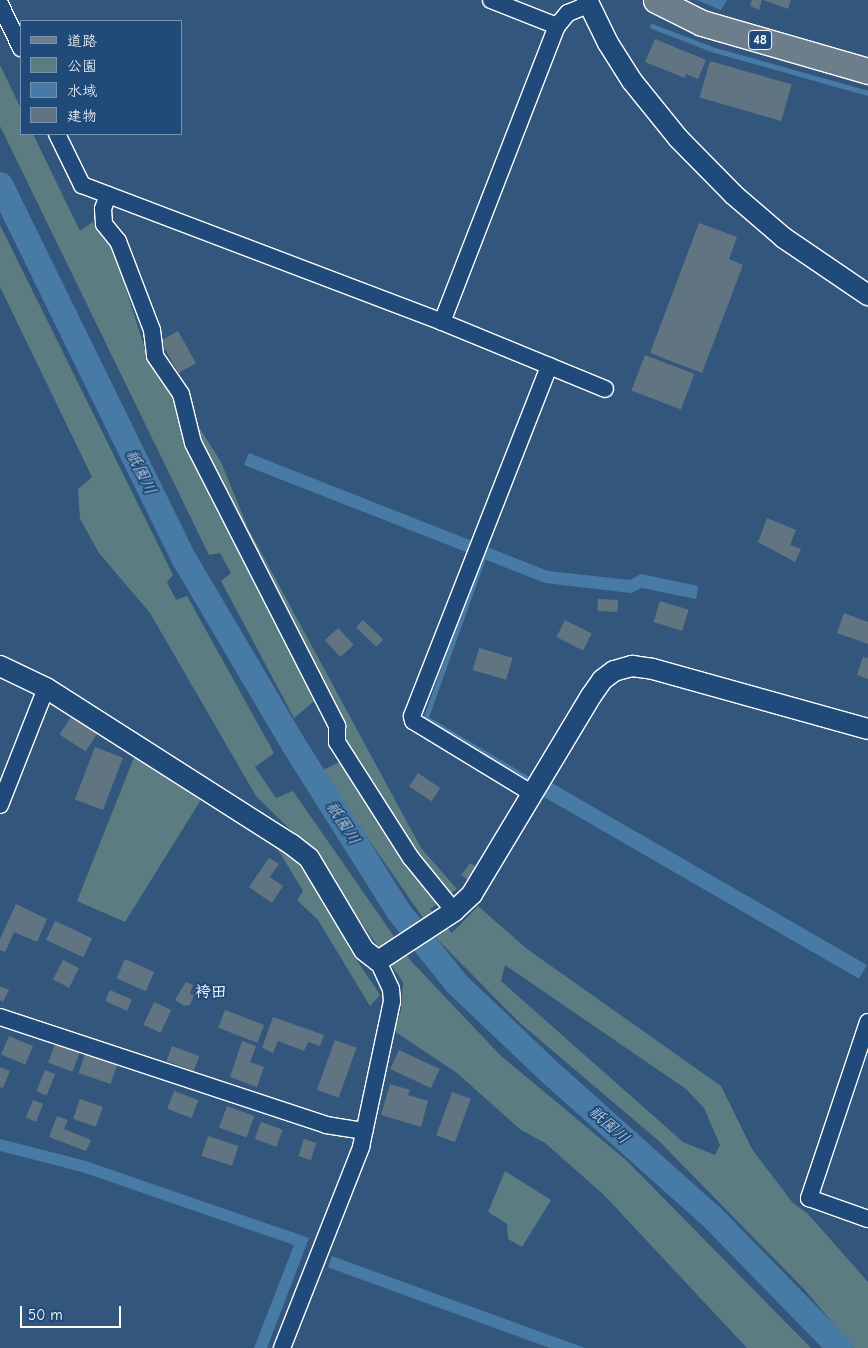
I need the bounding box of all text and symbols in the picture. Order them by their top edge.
legend [20,20,182,135]
road number: 48 [748,28,772,52]
text: 道路 [67,32,97,50]
text: 公園 [67,57,97,75]
text: 水域 [67,82,97,100]
text: 建物 [67,107,97,125]
water label: 祇園川 [122,446,160,498]
water label: 祇園川 [322,798,364,848]
district label: 袴田 [195,982,227,1002]
water label: 祇園川 [585,1102,633,1148]
scale bar [22,1296,124,1328]
text: 50 m [28,1306,63,1324]

